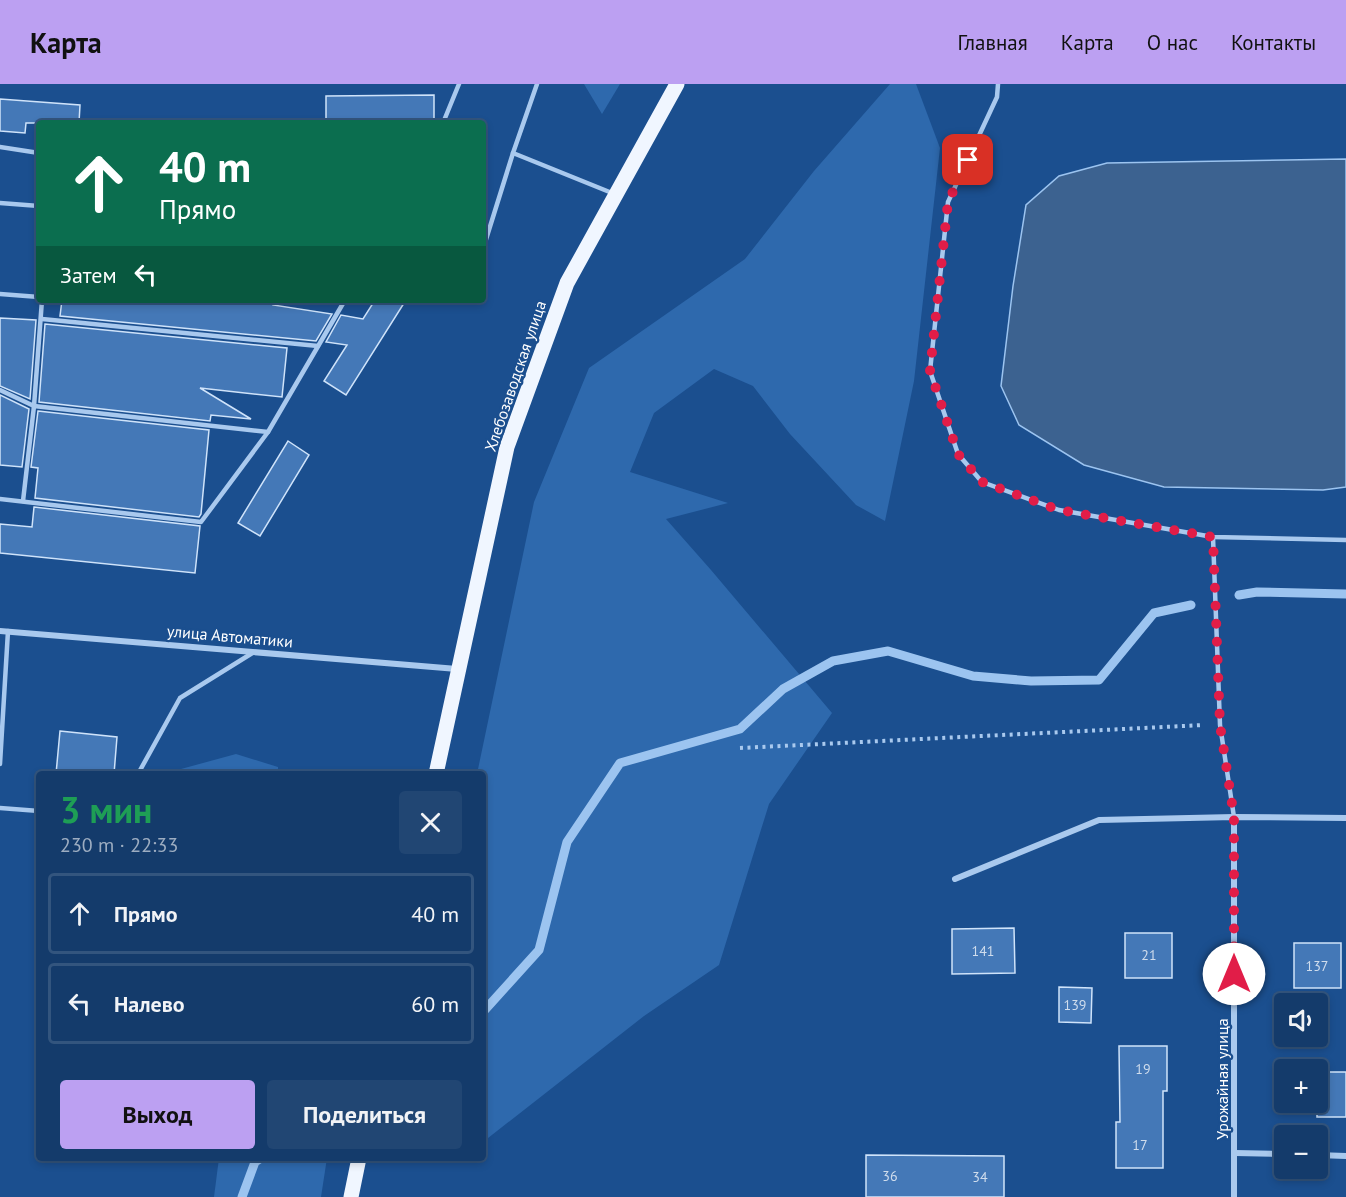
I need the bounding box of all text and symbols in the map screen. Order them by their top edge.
text: Карта [30,24,102,61]
text: Главная [957,29,1028,56]
text: Карта [1061,29,1114,56]
text: О нас [1147,29,1198,56]
text: Контакты [1231,29,1316,56]
pin [942,134,993,185]
text: 40 m [159,139,251,194]
icon: arrive [951,143,984,176]
icon: ahead [60,144,138,222]
text: Прямо [159,192,236,226]
icon: left [129,258,162,291]
text: Затем [60,261,117,289]
street label: Хлебозаводская улица [480,298,550,454]
street label: улица Автоматики [166,621,294,651]
text: 3 мин [60,786,152,833]
button: close [399,791,462,854]
text: 230 m · 22:33 [60,832,178,858]
icon: ahead [63,897,96,930]
text: Прямо [114,900,177,928]
text: 40 m [411,900,459,928]
house number: 141 [972,942,994,960]
position arrow [1202,942,1266,1006]
house number: 21 [1141,946,1157,964]
house number: 137 [1306,957,1328,975]
icon: left [63,987,96,1020]
text: Налево [114,990,185,1018]
text: 60 m [411,990,459,1018]
map controls [1274,993,1328,1179]
button: sound [1274,993,1328,1047]
house number: 139 [1064,996,1086,1014]
street label: Урожайная улица [1212,1018,1232,1140]
button: + [1274,1059,1328,1113]
house number: 19 [1135,1060,1151,1078]
button: Выход [60,1080,255,1149]
button: Поделиться [267,1080,462,1149]
button: − [1274,1125,1328,1179]
house number: 17 [1132,1136,1148,1154]
house number: 36 [882,1167,898,1185]
house number: 34 [972,1168,988,1186]

